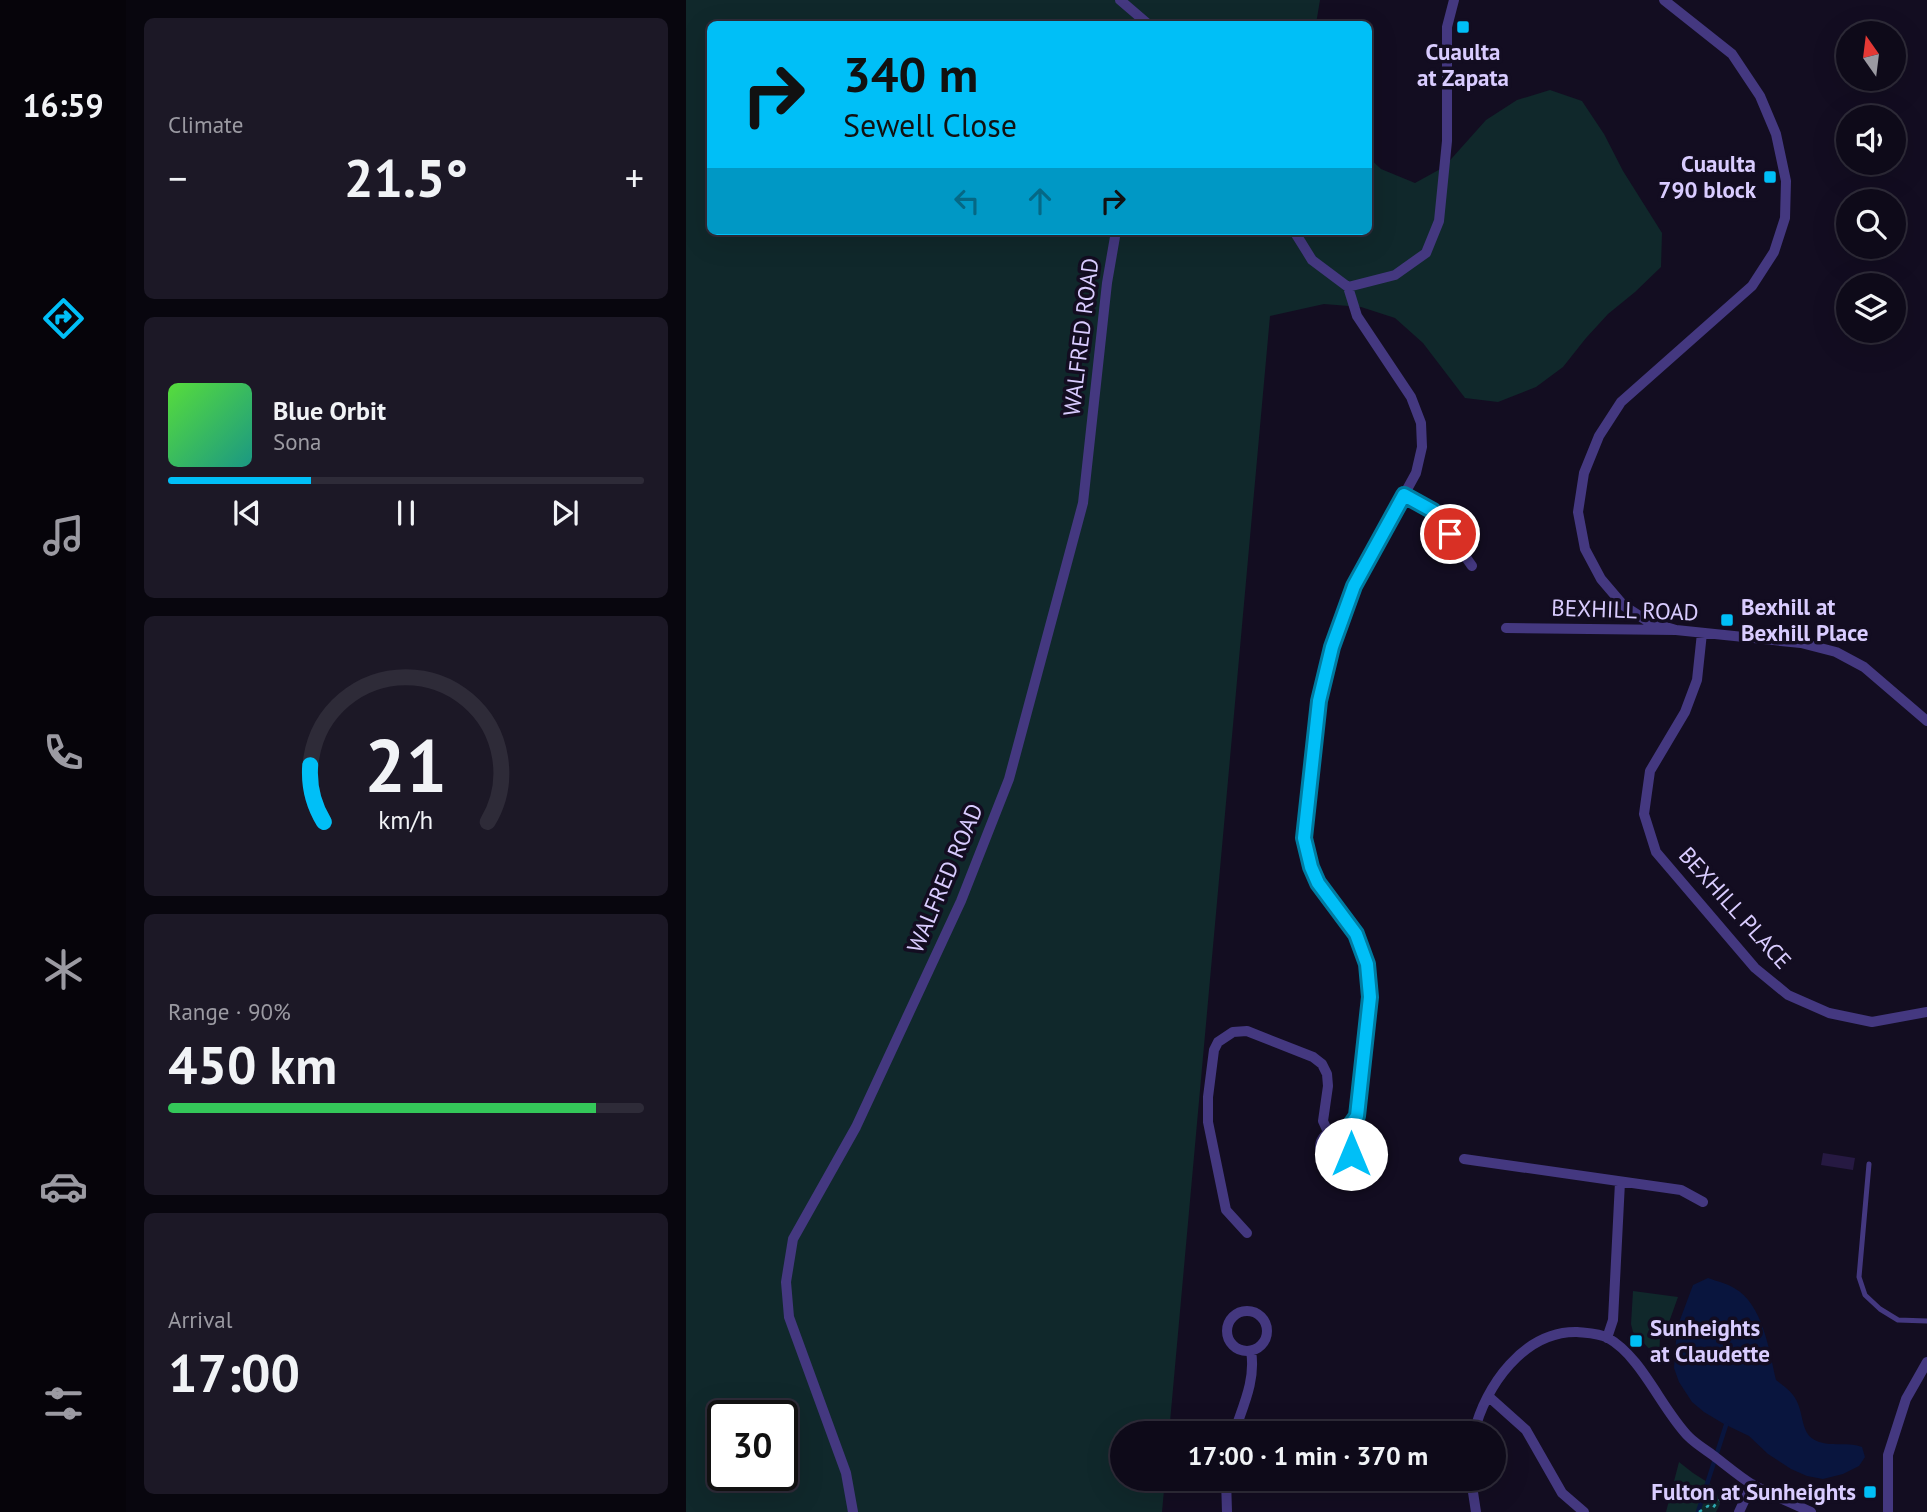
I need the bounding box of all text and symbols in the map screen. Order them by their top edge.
marker: Cuaulta at Zapata [1455,19,1471,35]
north arrow [1836,21,1906,91]
map controls [1836,21,1906,343]
place label: Cuaulta at Zapata [1417,37,1509,92]
text: 340 m [843,42,978,106]
icon: right [728,49,819,140]
text: 16:59 [22,84,104,126]
text: Sewell Close [843,104,1017,146]
button: sound [1836,105,1906,175]
text: Climate [168,110,243,139]
text: 21.5° [344,144,468,211]
place label: Cuaulta 790 block [1658,149,1757,204]
text: − [168,153,187,202]
text: + [625,153,644,202]
marker: Cuaulta 790 block [1762,169,1778,185]
icon: left [948,182,986,220]
icon: ahead [1021,182,1059,220]
icon: right [1094,182,1132,220]
button: search [1836,189,1906,259]
street label: WALFRED ROAD [1056,256,1105,418]
button: layers [1836,273,1906,343]
icon: directions [39,294,88,343]
text: Blue Orbit [273,394,386,427]
text: Sona [273,427,322,456]
icon: previous [228,494,266,532]
icon: pause [387,494,425,532]
icon: next [546,494,584,532]
pin [1420,504,1480,564]
icon: music [39,511,88,560]
icon: arrive [1431,515,1469,553]
street label: BEXHILL ROAD [1551,592,1699,627]
place label: Bexhill at Bexhill Place [1741,592,1869,647]
marker: Bexhill at Bexhill Place [1719,612,1735,628]
text: 21 [365,718,447,812]
icon: phone [39,728,88,777]
street label: WALFRED ROAD [900,799,989,957]
text: km/h [379,804,433,836]
street label: BEXHILL PLACE [1673,841,1798,975]
icon: climate [39,945,88,994]
text: Range · 90% [168,997,291,1026]
text: 450 km [168,1031,337,1098]
position arrow [1314,1117,1388,1191]
icon: car [39,1162,88,1211]
text: Arrival [168,1305,232,1334]
place label: Sunheights at Claudette [1650,1313,1770,1368]
marker: Sunheights at Claudette [1628,1333,1644,1349]
text: 17:00 [168,1339,300,1406]
icon: filters [39,1379,88,1428]
speed limit sign: 30 [707,1400,798,1491]
text: 17:00 · 1 min · 370 m [1188,1439,1428,1472]
place label: Fulton at Sunheights [1651,1477,1856,1506]
marker: Fulton at Sunheights [1862,1484,1878,1500]

